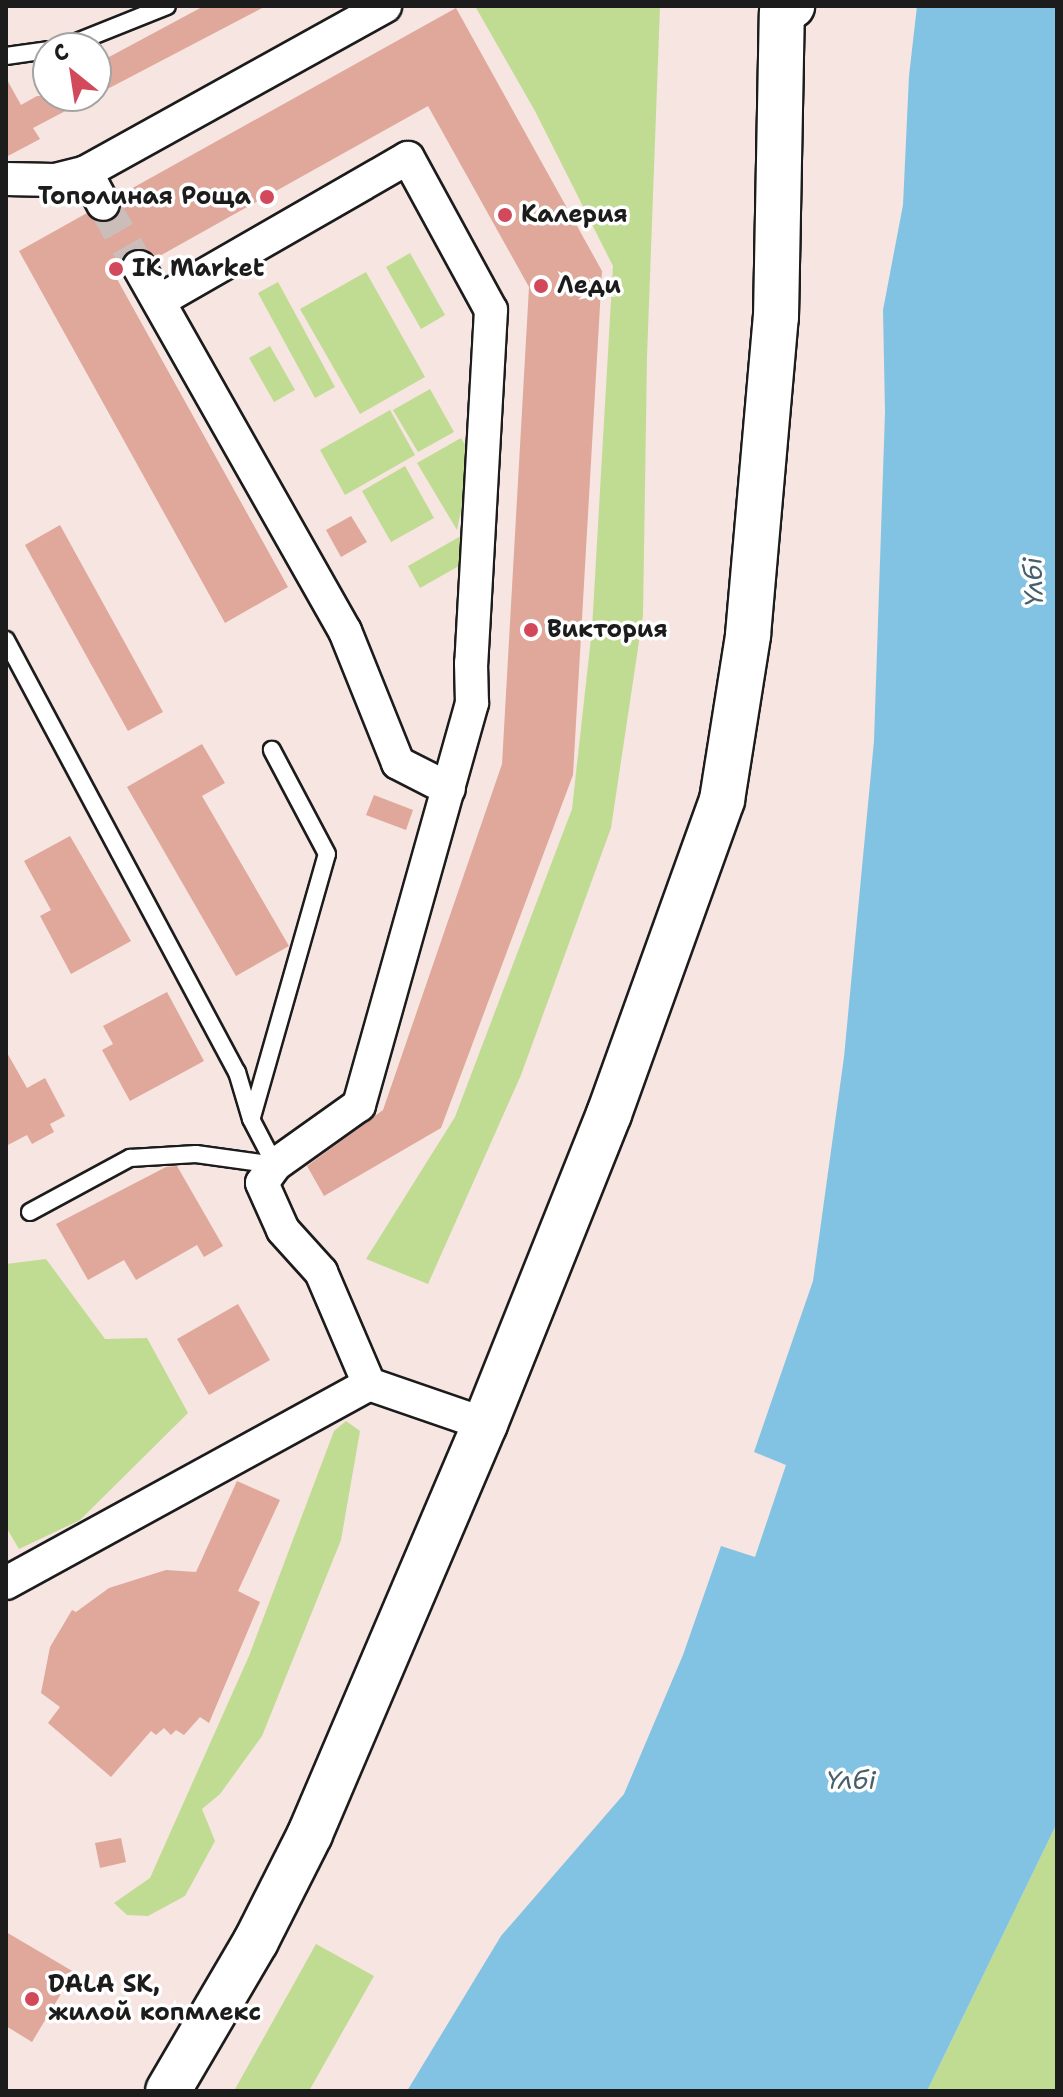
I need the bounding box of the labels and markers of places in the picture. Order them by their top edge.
place label: Тополиная Роща [38,183,251,211]
marker: Тополиная Роща [258,188,276,206]
place label: Калерия [521,201,628,229]
marker: Калерия [496,206,514,224]
place label: IK Market [132,255,264,283]
marker: IK Market [107,260,125,278]
place label: Леди [557,272,621,300]
marker: Леди [532,277,550,295]
place label: Виктория [547,616,668,644]
marker: Виктория [522,621,540,639]
place label: DALA SK, жилой копмлекс [48,1971,261,2027]
marker: DALA SK, жилой копмлекс [23,1990,41,2008]

